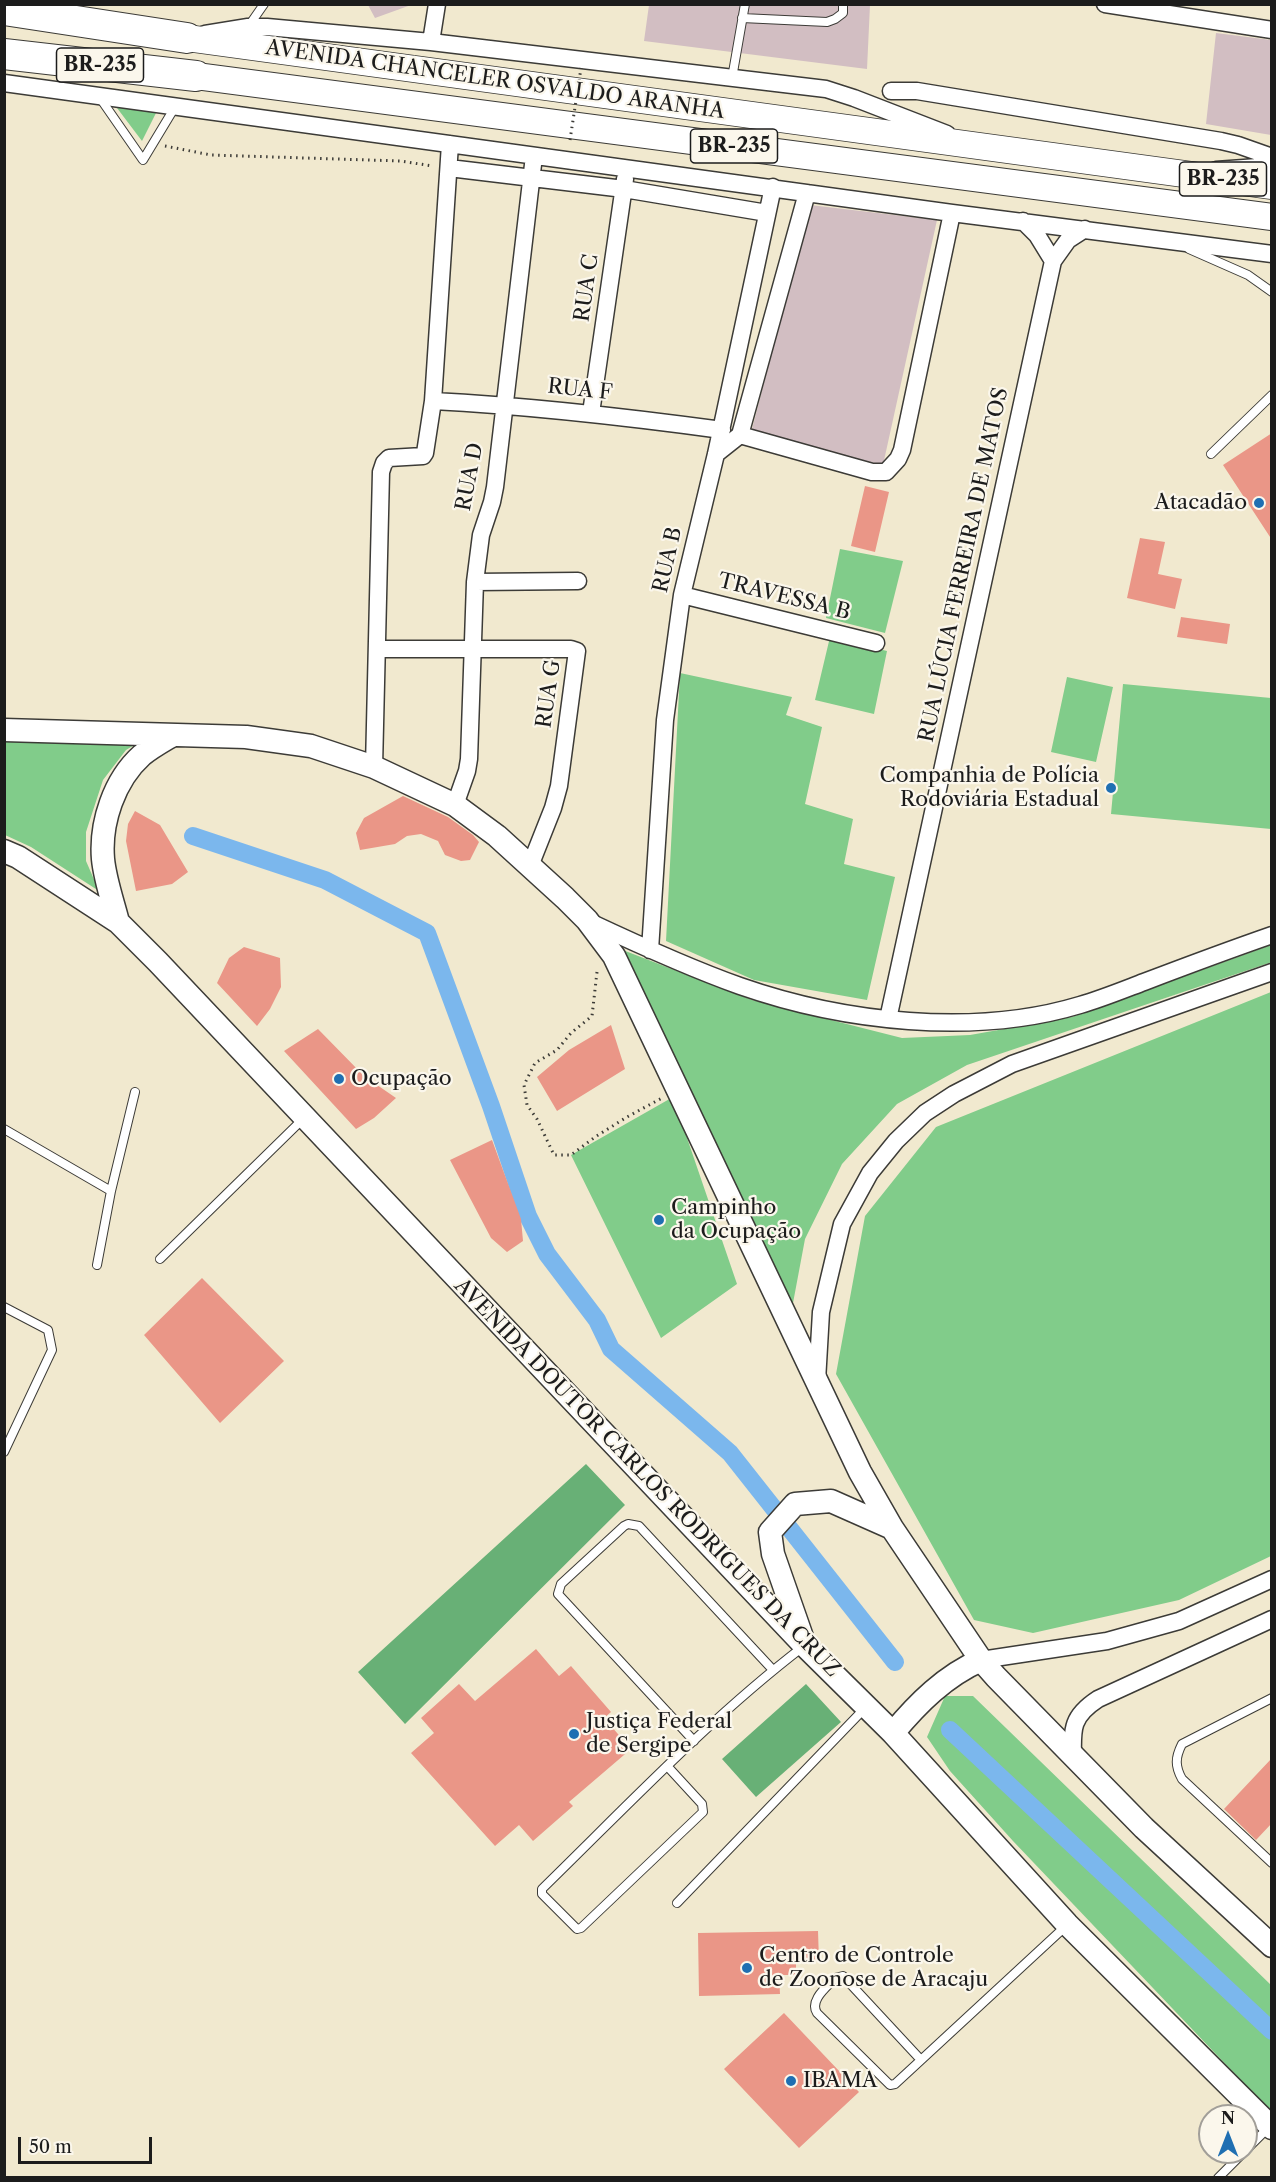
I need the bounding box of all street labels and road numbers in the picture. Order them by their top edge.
street label: AVENIDA CHANCELER OSVALDO ARANHA [264,35,726,125]
road number: BR-235 [57,48,144,82]
road number: BR-235 [690,129,777,163]
road number: BR-235 [1180,162,1266,196]
street label: RUA C [570,253,604,323]
street label: RUA F [546,374,614,406]
street label: RUA LÚCIA FERREIRA DE MATOS [914,385,1014,745]
street label: RUA D [451,441,489,513]
street label: RUA B [648,525,688,595]
street label: TRAVESSA B [715,568,853,626]
street label: RUA G [532,658,566,730]
street label: AVENIDA DOUTOR CARLOS RODRIGUES DA CRUZ [449,1273,845,1683]

